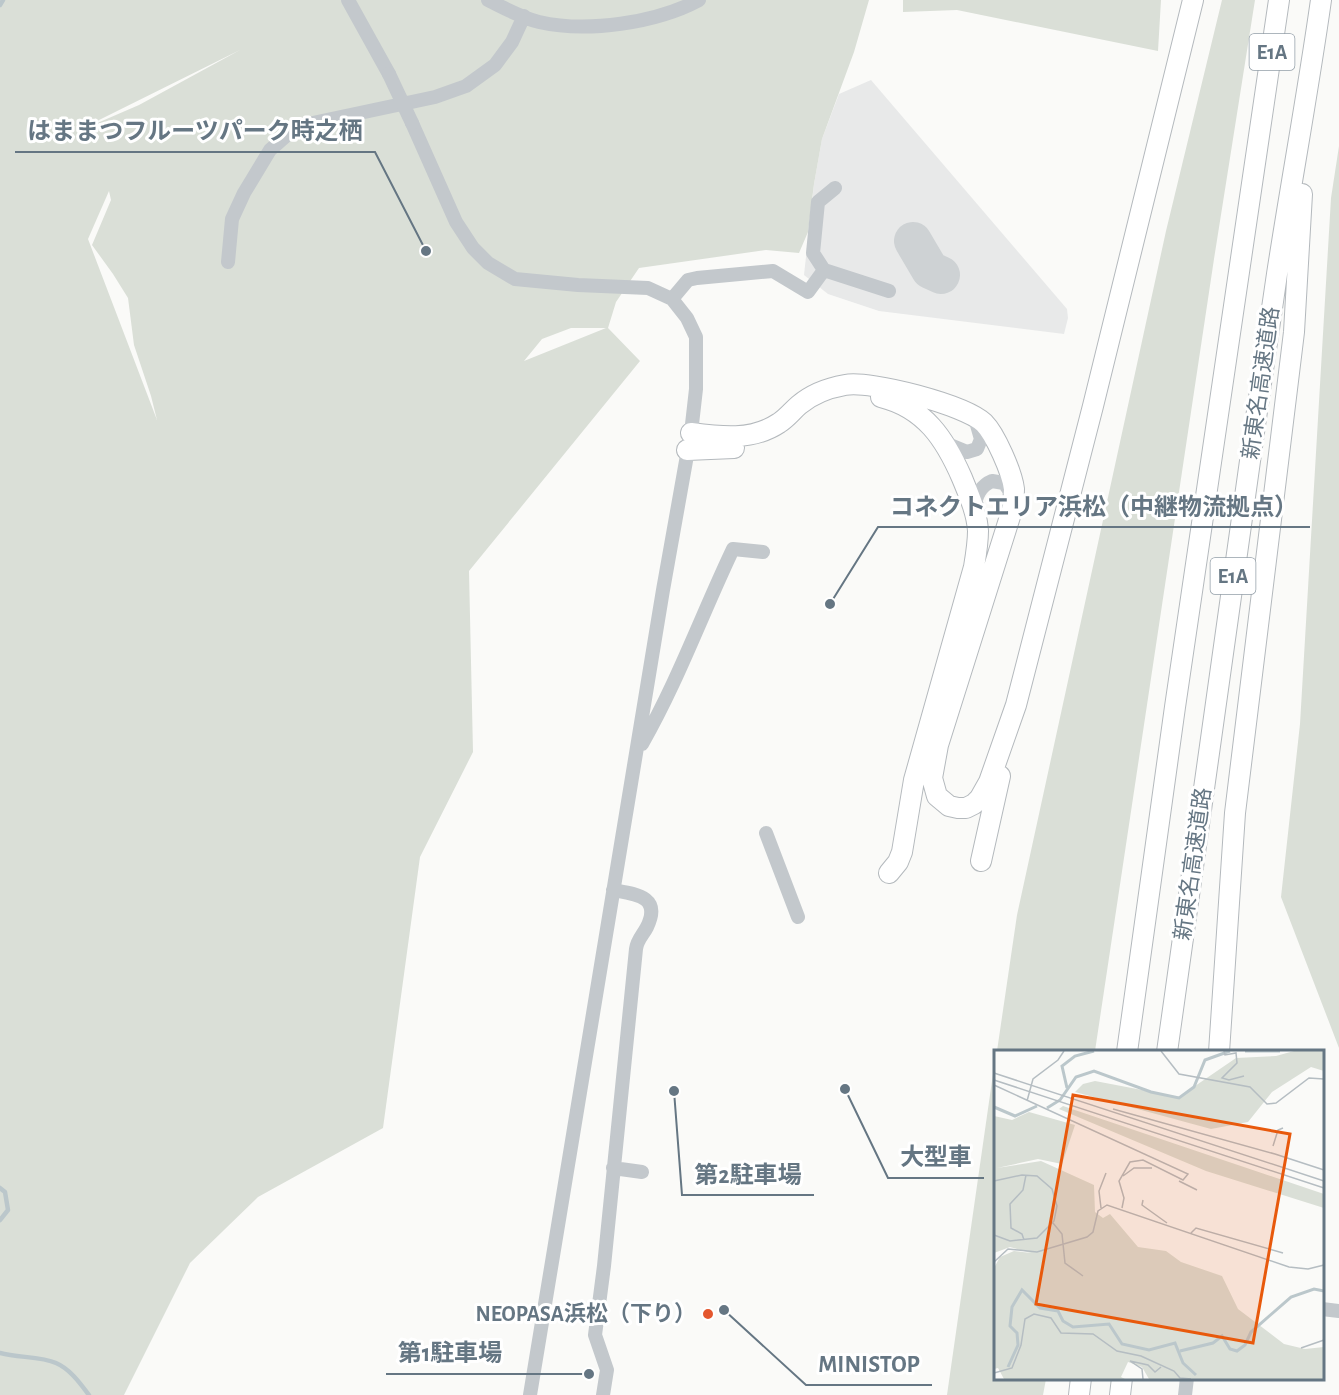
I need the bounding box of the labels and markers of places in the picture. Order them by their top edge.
callout: はままつフルーツパーク時之栖 [15,110,375,152]
callout: コネクトエリア浜松（中継物流拠点） [878,485,1310,527]
callout: 大型車 [888,1136,984,1178]
callout: 第2駐車場 [682,1153,814,1195]
place label: NEOPASA浜松（下り） [475,1302,696,1325]
marker: NEOPASA浜松（下り） [701,1307,715,1321]
callout: 第1駐車場 [386,1332,515,1374]
callout: MINISTOP [806,1343,932,1385]

